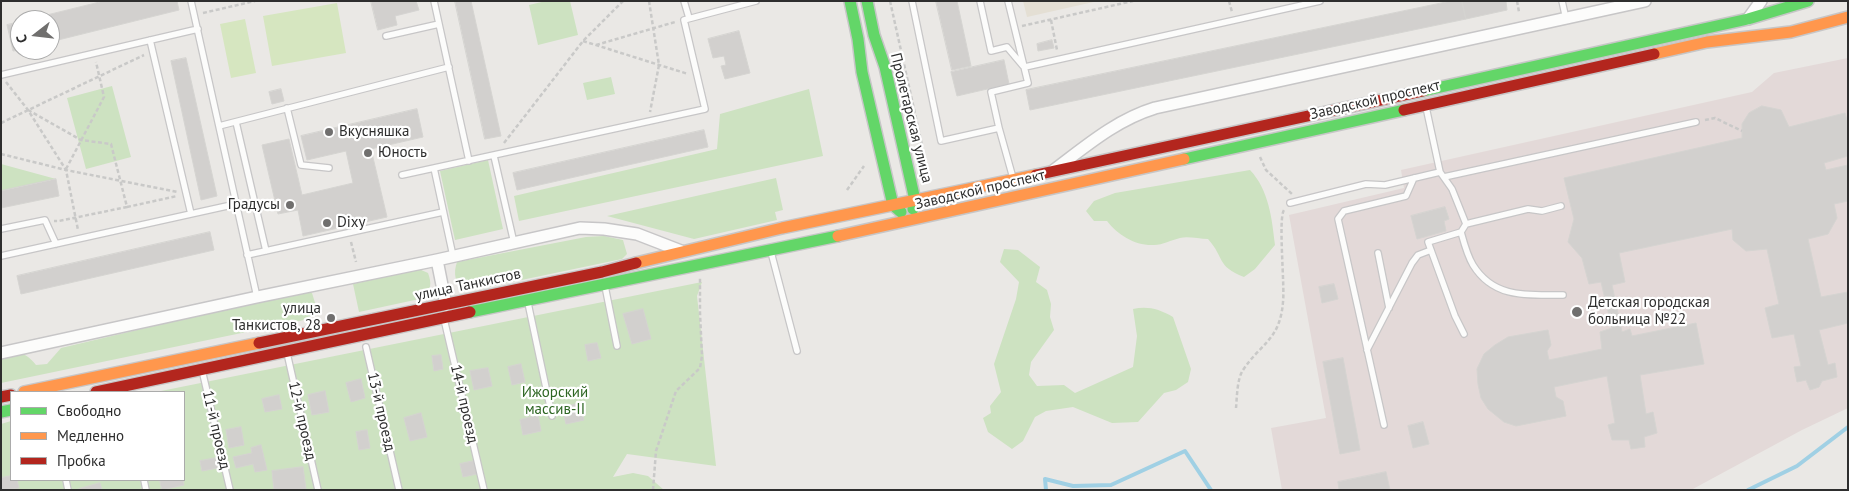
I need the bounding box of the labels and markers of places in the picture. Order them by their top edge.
place label: Вкусняшка [339,123,409,141]
marker: Вкусняшка [323,126,335,138]
place label: Юность [378,144,427,162]
marker: Юность [362,147,374,159]
place label: Градусы [228,196,280,214]
marker: Градусы [284,199,296,211]
place label: Dixy [337,214,365,232]
marker: Dixy [321,217,333,229]
place label: Детская городская больница №22 [1588,294,1710,329]
place label: улица Танкистов, 28 [232,300,321,335]
marker: Детская городская больница №22 [1570,305,1584,319]
marker: улица Танкистов, 28 [325,312,337,324]

